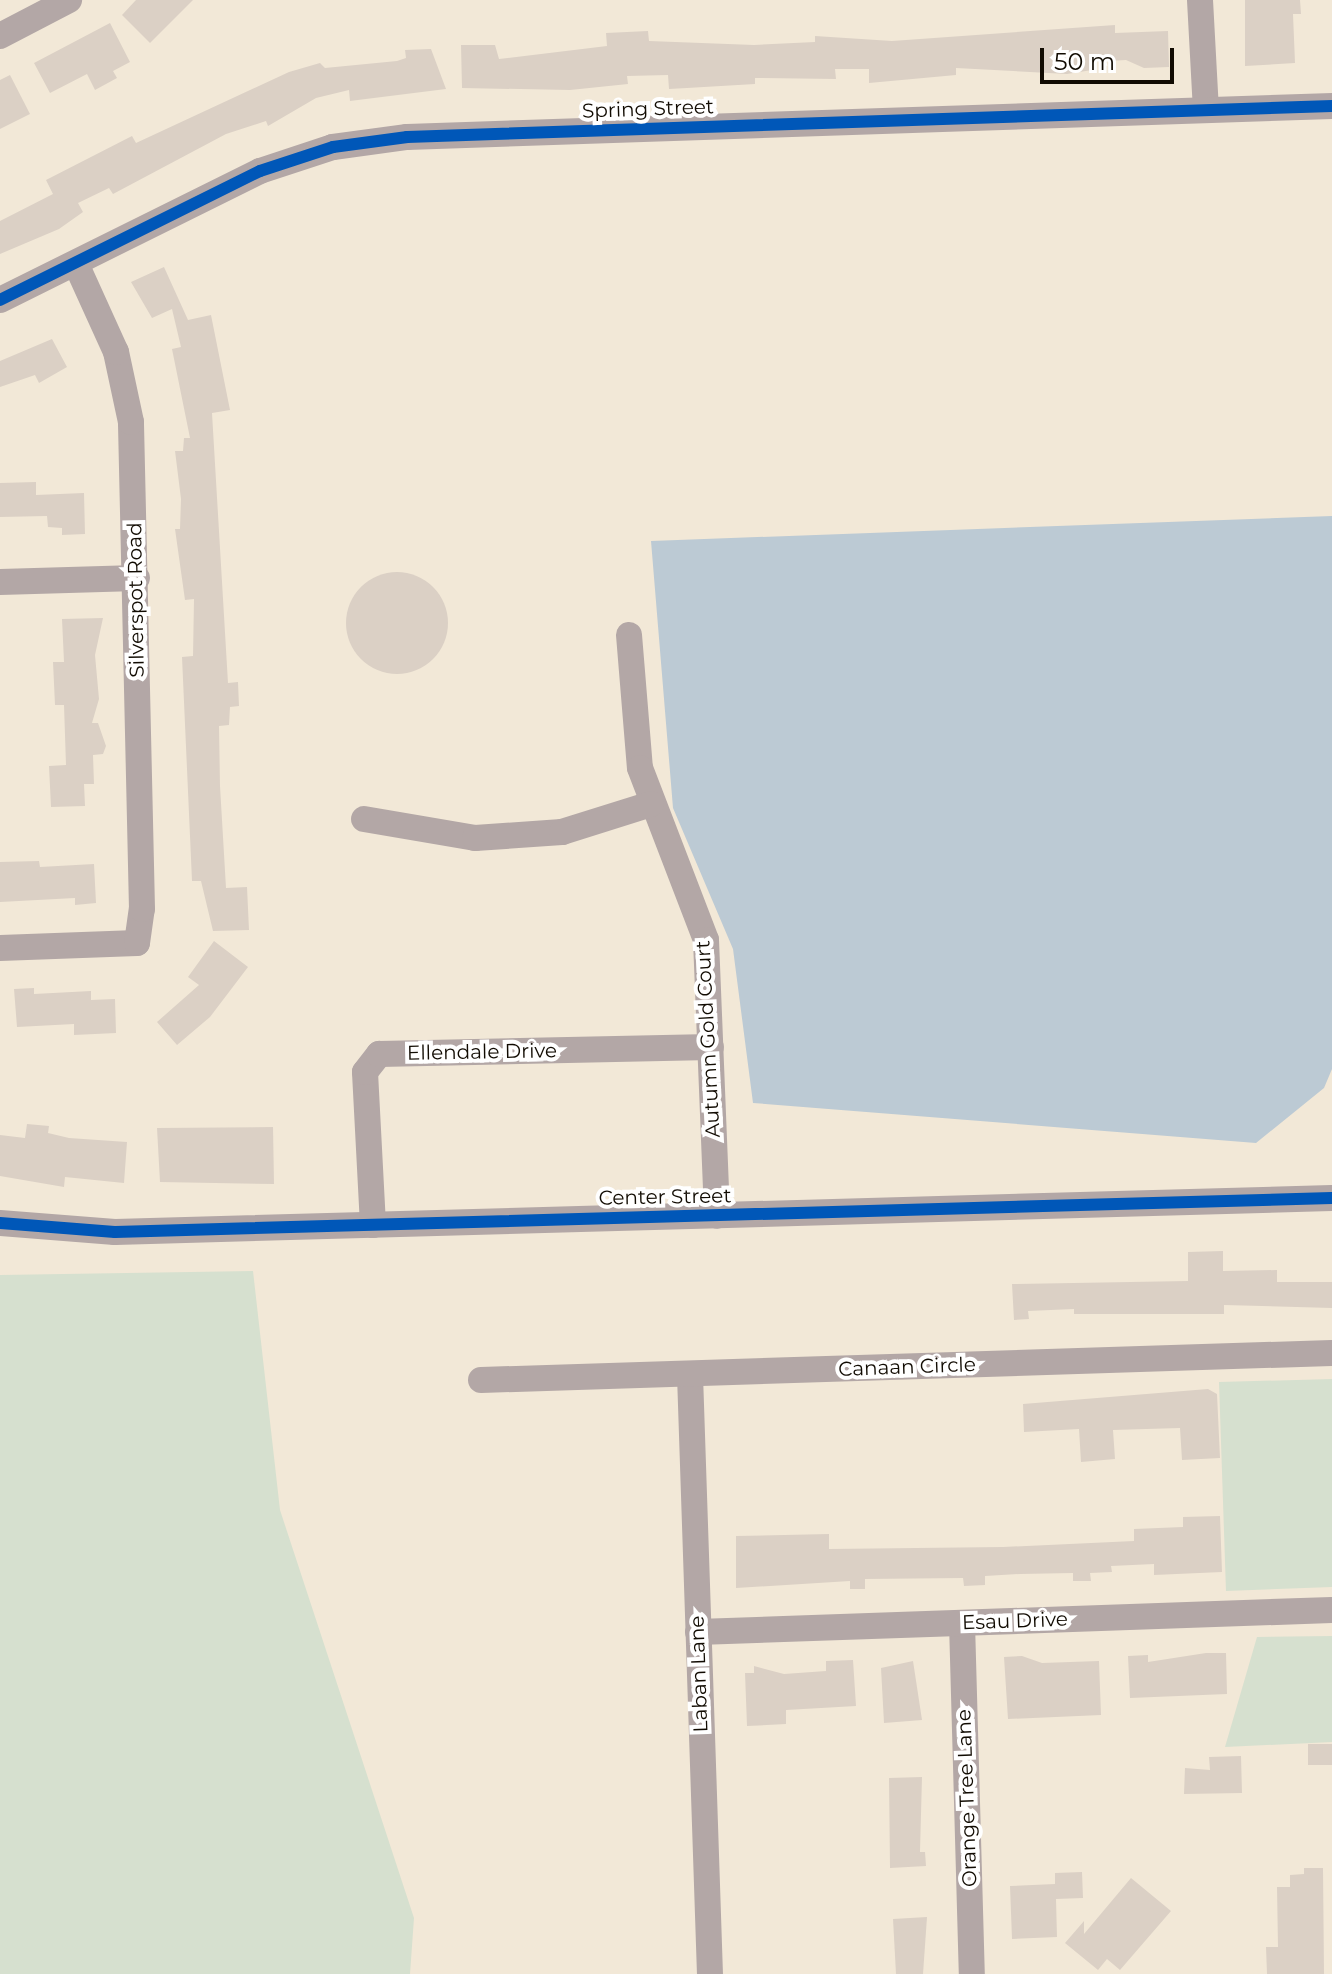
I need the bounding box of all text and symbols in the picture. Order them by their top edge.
scale bar [1044,32,1178,82]
text: 50 m [1054,47,1115,76]
street label: Spring Street [582,95,714,123]
street label: Silverspot Road [123,522,149,678]
street label: Autumn Gold Court [691,940,725,1138]
street label: Ellendale Drive [407,1039,557,1065]
street label: Center Street [598,1184,732,1210]
street label: Canaan Circle [838,1353,976,1381]
street label: Esau Drive [962,1607,1068,1635]
street label: Laban Lane [685,1615,713,1733]
street label: Orange Tree Lane [952,1709,982,1887]

